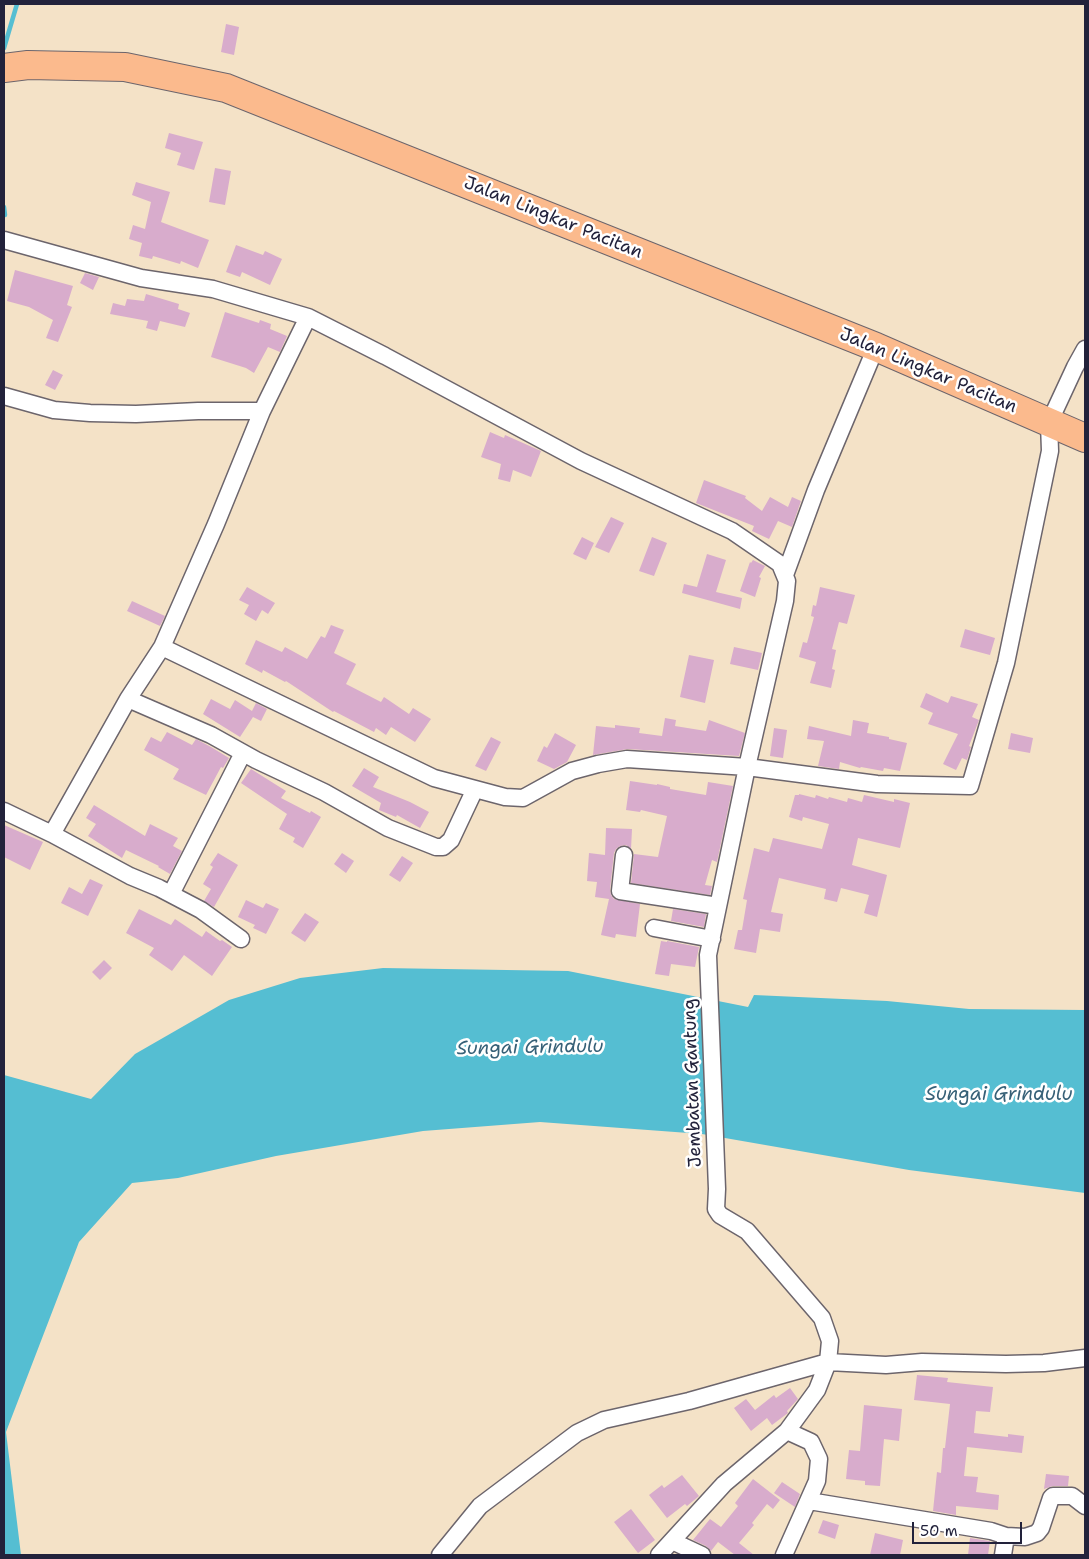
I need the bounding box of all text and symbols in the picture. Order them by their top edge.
street label: Jalan Lingkar Pacitan [461,172,645,264]
street label: Jalan Lingkar Pacitan [836,324,1020,418]
street label: Jembatan Gantung [679,998,707,1168]
water label: Sungai Grindulu [456,1035,604,1061]
water label: Sungai Grindulu [926,1084,1072,1106]
scale bar [914,1512,1024,1544]
text: 50 m [920,1521,958,1541]

